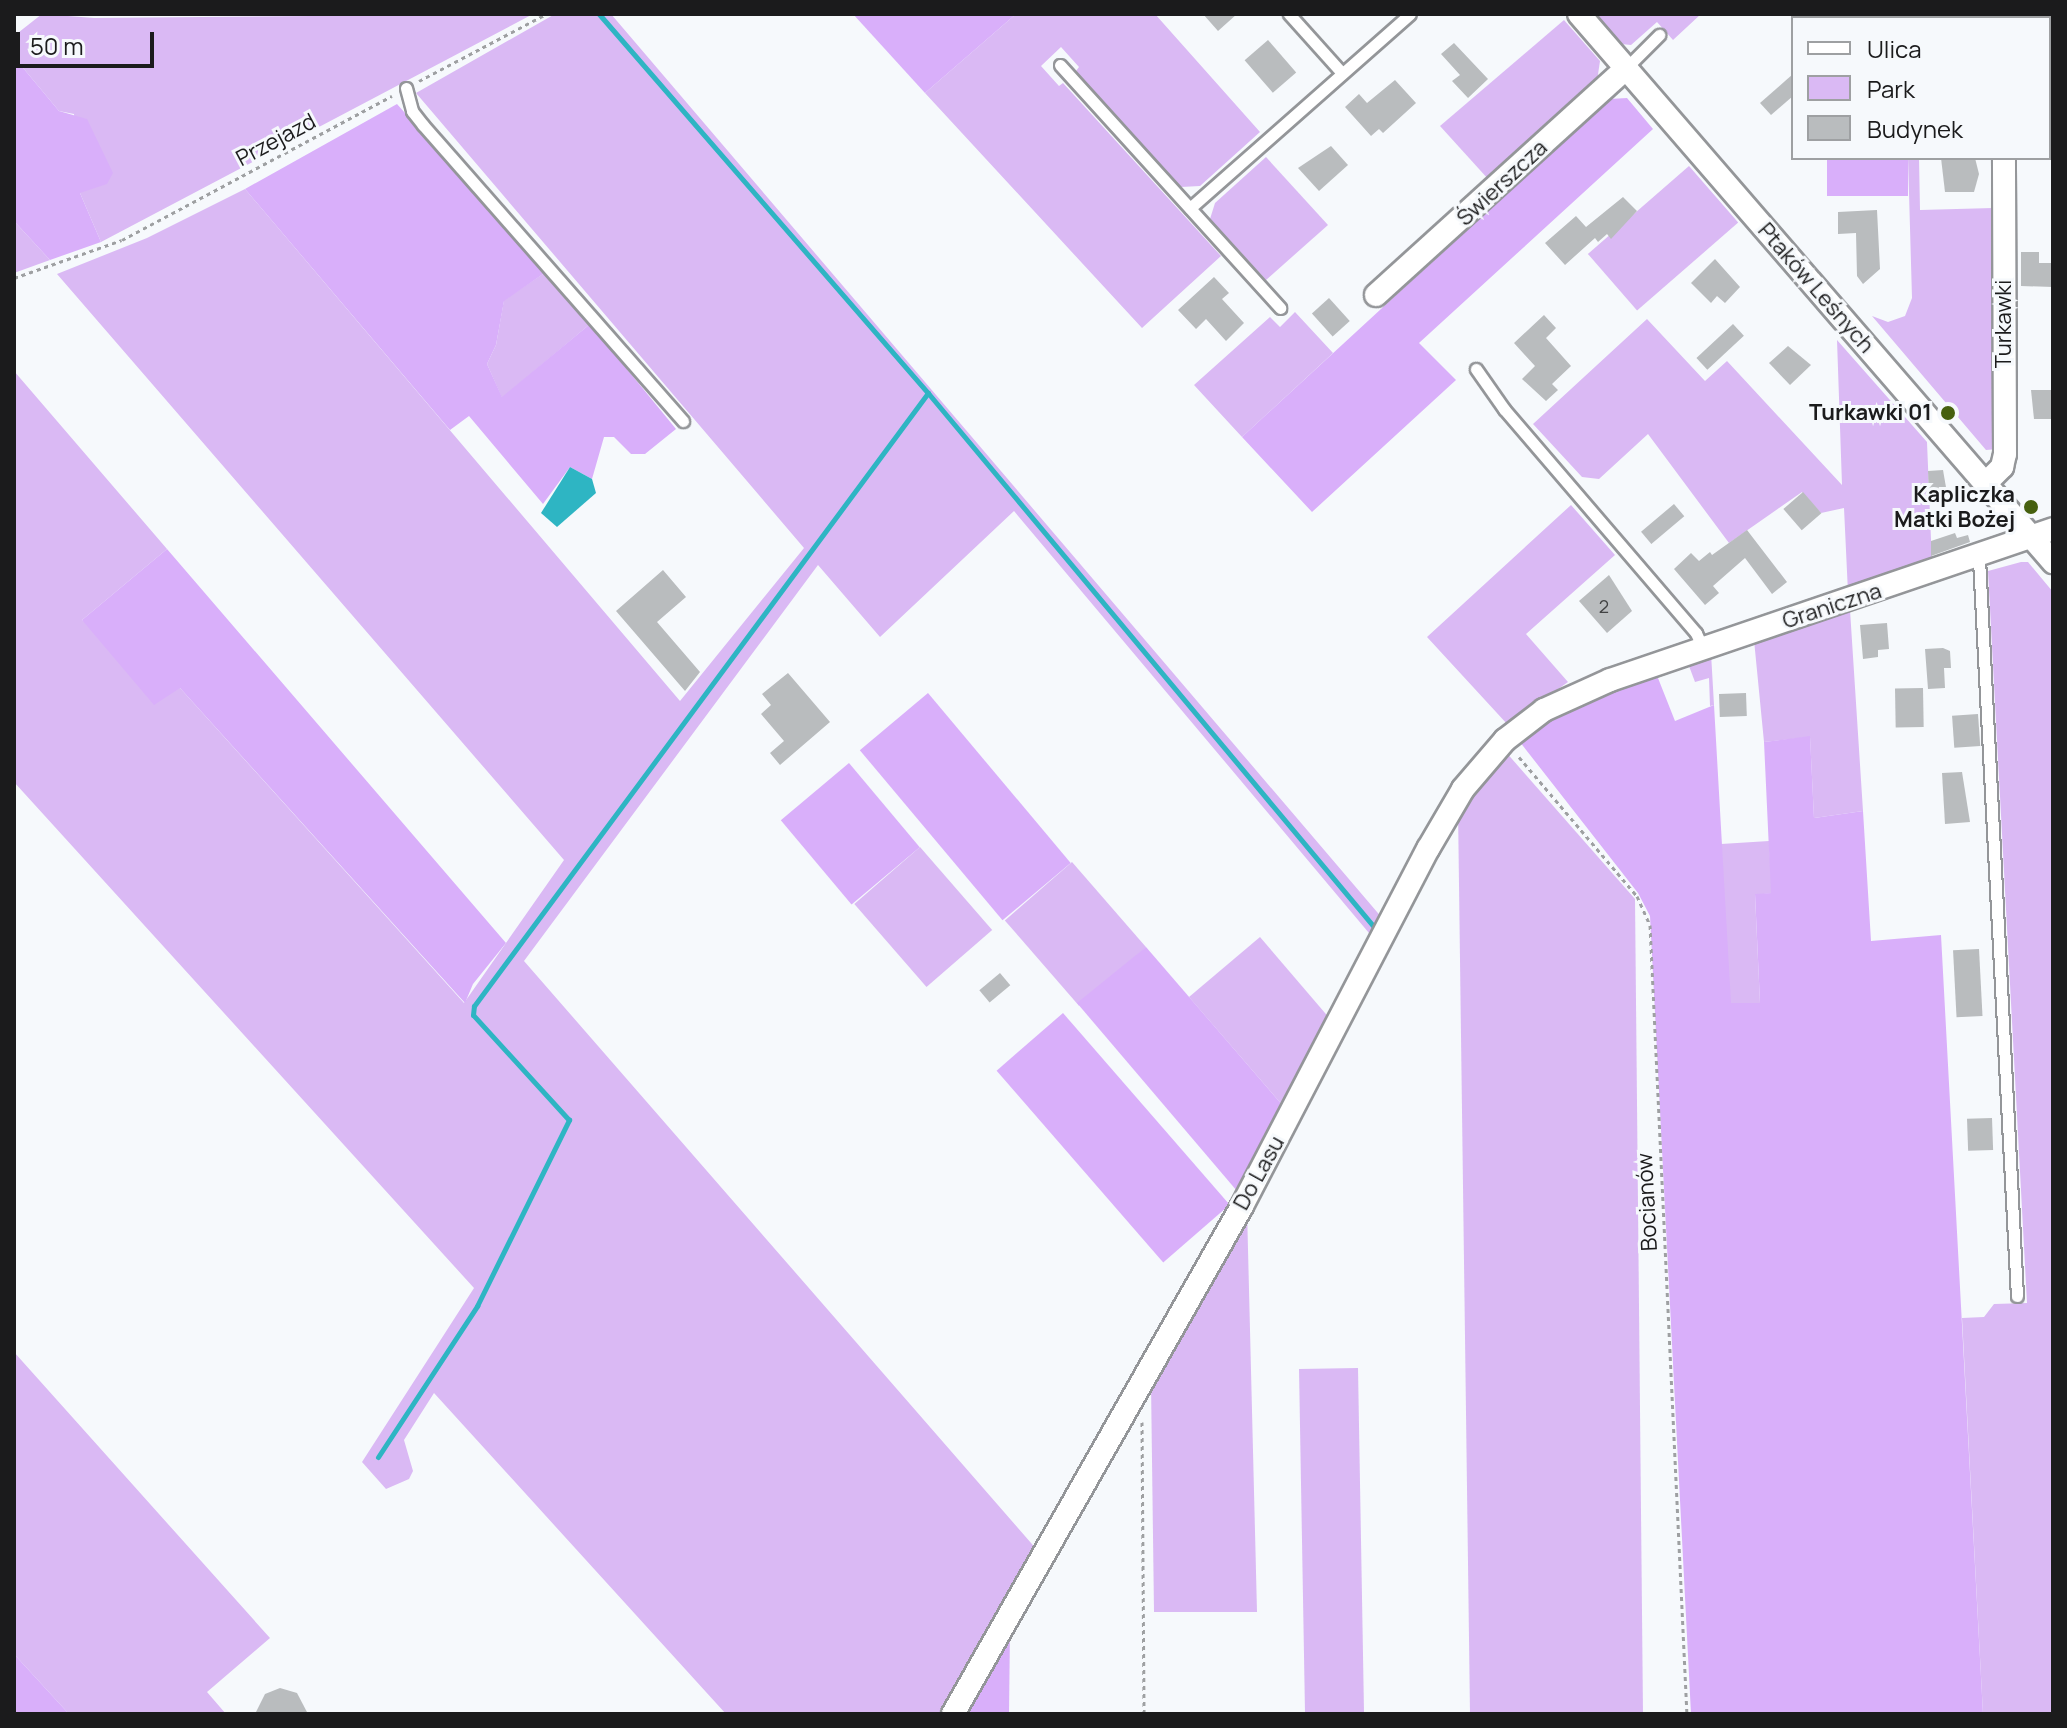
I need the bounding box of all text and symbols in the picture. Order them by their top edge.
scale bar [20,16,158,66]
legend [1791,16,2051,160]
text: 50 m [30,29,84,62]
text: Ulica [1867,32,1922,65]
text: Park [1867,72,1915,105]
street label: Przejazd [232,108,320,172]
text: Budynek [1867,112,1963,145]
street label: Świerszcza [1451,135,1553,231]
street label: Ptaków Leśnych [1752,218,1880,358]
street label: Turkawki [1991,280,2017,368]
place label: Turkawki 01 [1809,400,1932,426]
marker: Turkawki 01 [1939,404,1957,422]
place label: Kapliczka Matki Bożej [1894,481,2015,532]
marker: Kapliczka Matki Bożej [2022,498,2040,516]
street label: Graniczna [1779,578,1885,634]
house number: 2 [1599,595,1609,617]
street label: Do Lasu [1228,1132,1290,1214]
street label: Bocianów [1631,1152,1663,1252]

